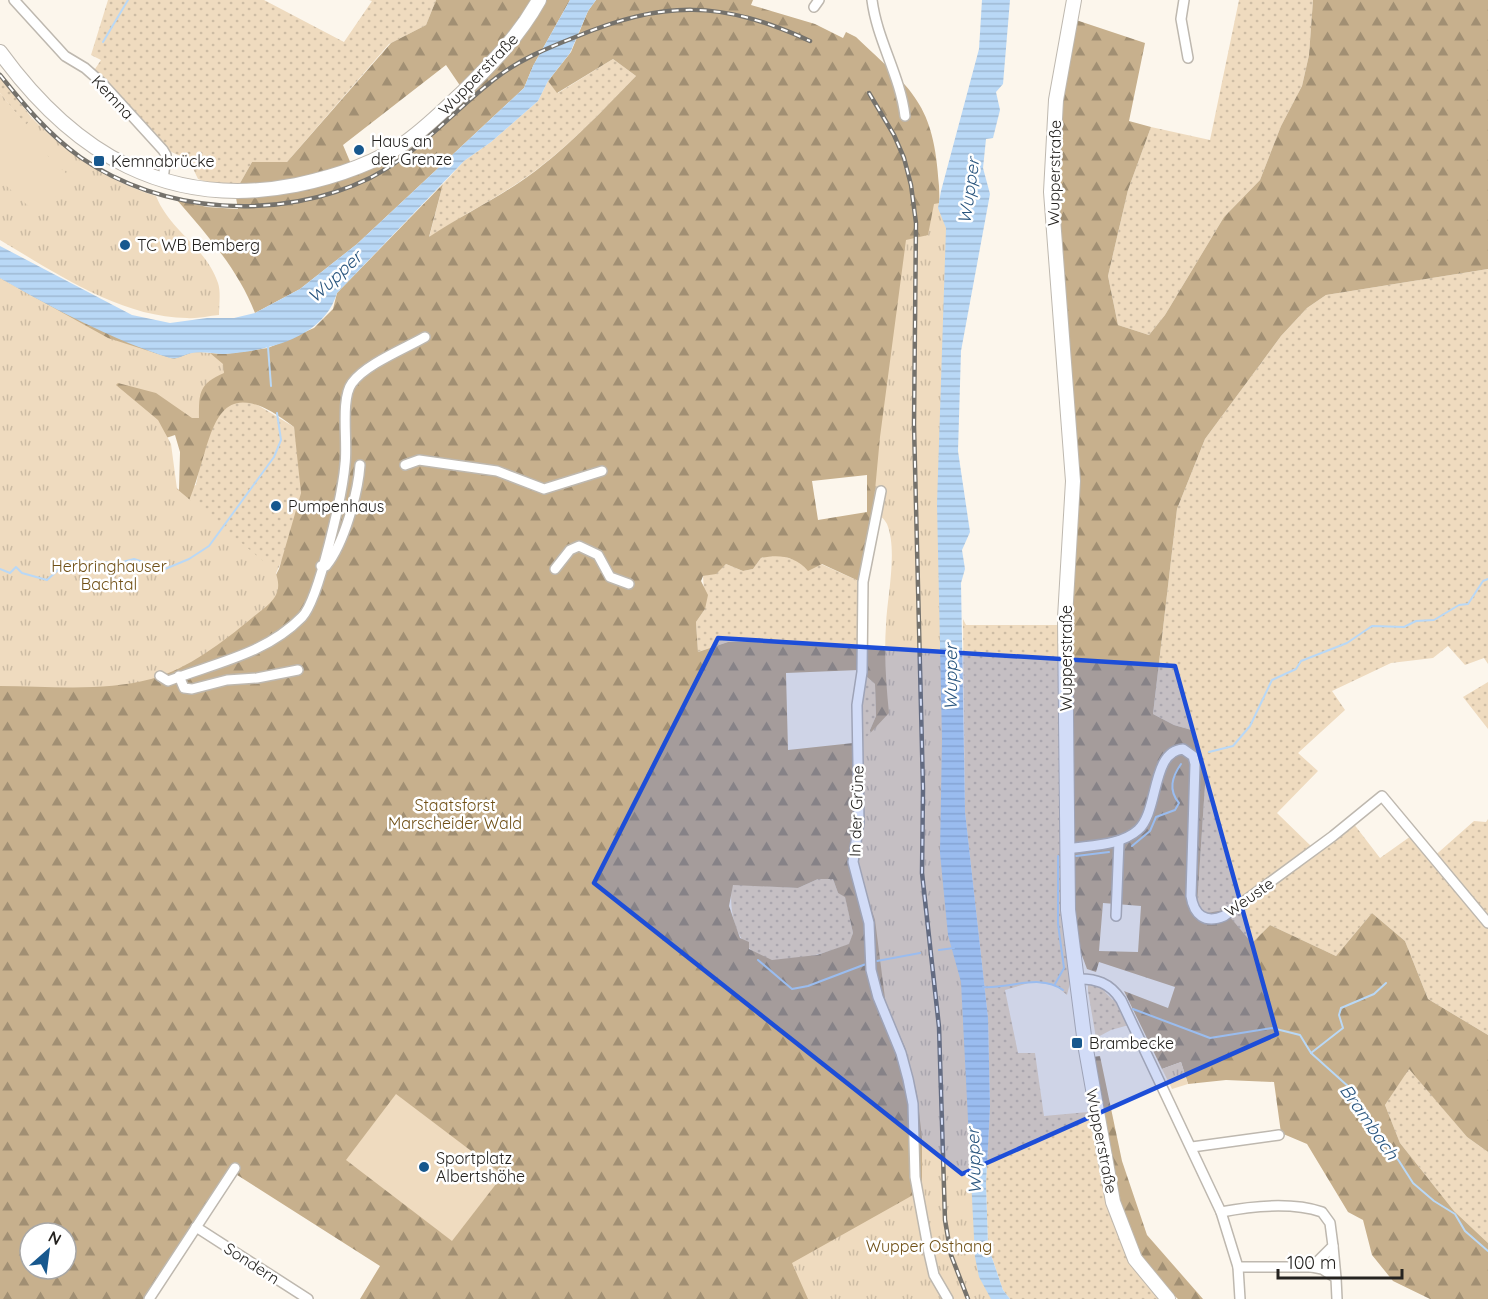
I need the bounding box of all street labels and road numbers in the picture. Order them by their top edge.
street label: Wupperstraße [434,29,522,119]
street label: Kemna [88,71,138,123]
street label: Wupperstraße [1043,120,1065,226]
street label: Wupperstraße [1056,605,1076,711]
street label: In der Grüne [844,765,868,857]
street label: Weuste [1221,873,1277,921]
street label: Wupperstraße [1082,1087,1122,1195]
street label: Sondern [221,1238,283,1288]

